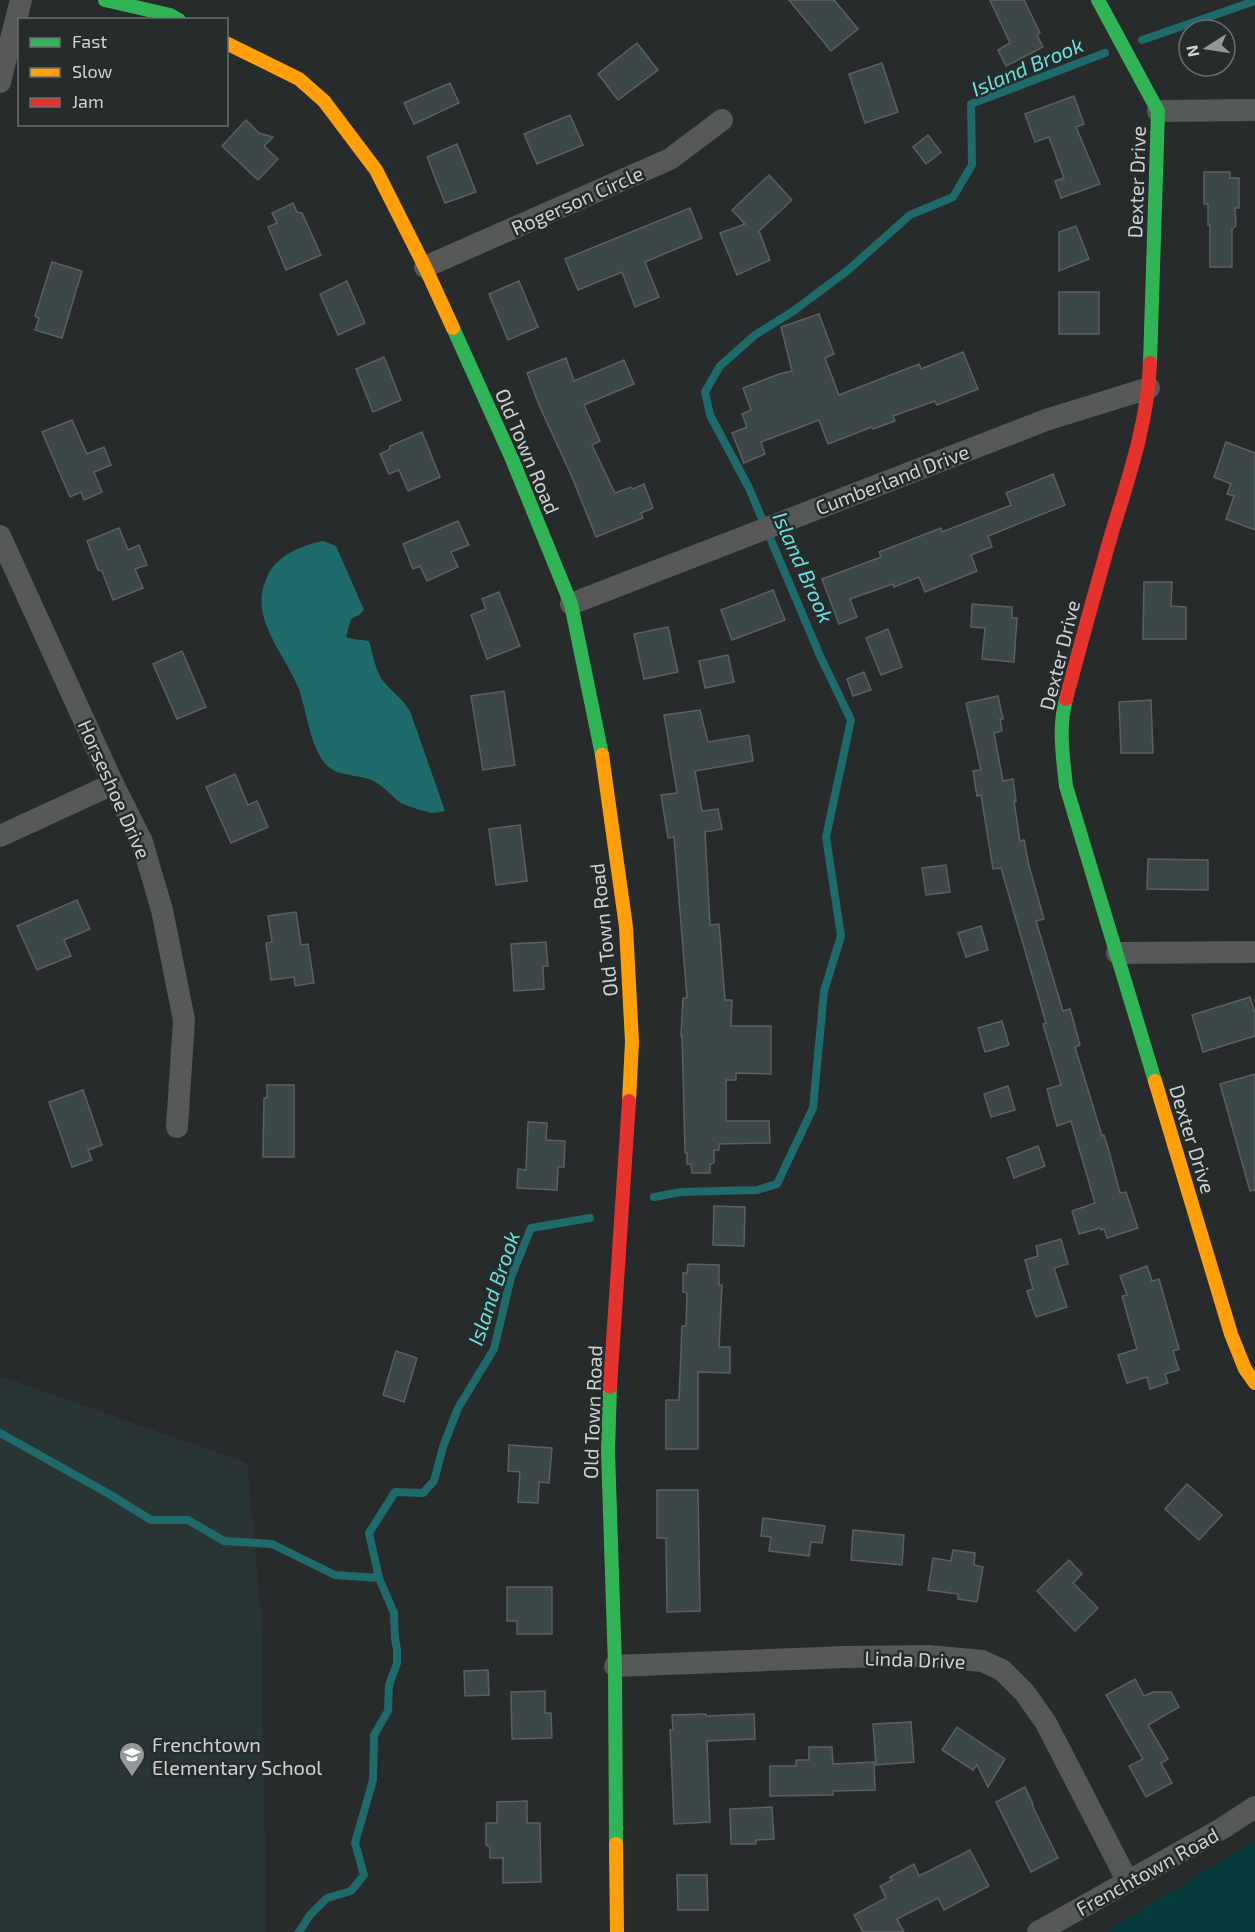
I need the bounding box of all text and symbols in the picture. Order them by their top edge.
legend [18,18,228,126]
north arrow [1177,18,1237,78]
text: Fast [72,30,107,52]
water label: Island Brook [967,31,1087,101]
text: N [1181,44,1202,59]
text: Slow [72,60,113,82]
text: Jam [72,90,104,112]
street label: Dexter Drive [1122,125,1150,239]
street label: Rogerson Circle [507,160,647,240]
street label: Old Town Road [491,385,565,517]
street label: Cumberland Drive [812,439,972,519]
water label: Island Brook [768,508,840,626]
street label: Dexter Drive [1034,598,1084,712]
street label: Horseshoe Drive [74,716,156,862]
street label: Old Town Road [584,862,622,998]
street label: Dexter Drive [1165,1082,1221,1196]
water label: Island Brook [462,1228,524,1348]
street label: Old Town Road [578,1345,606,1479]
street label: Linda Drive [864,1645,966,1673]
place label: Frenchtown Elementary School [152,1732,322,1779]
school or university icon: Frenchtown Elementary School [117,1740,147,1778]
street label: Frenchtown Road [1071,1822,1223,1920]

